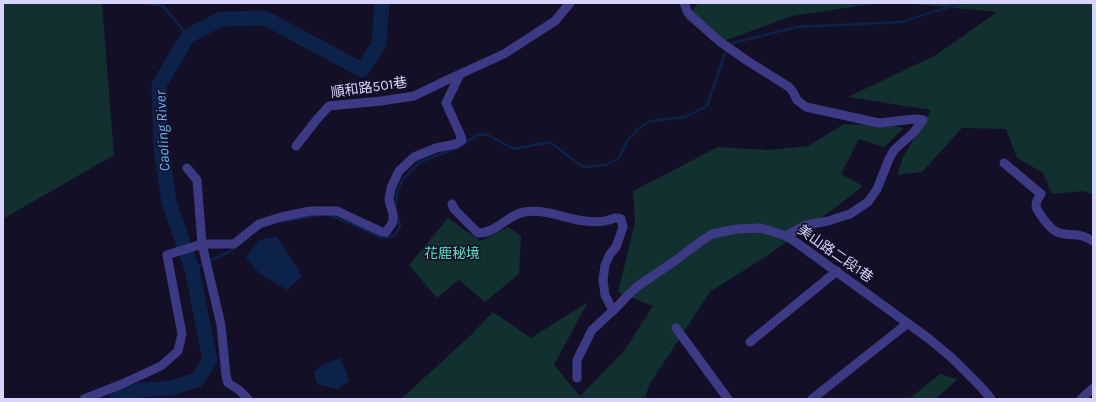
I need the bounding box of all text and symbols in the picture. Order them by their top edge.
street label: 順和路501巷 [330,74,408,102]
water label: Caoling River [152,90,174,172]
street label: 美山路二段1巷 [794,222,876,286]
park label: 花鹿秘境 [424,246,480,262]

